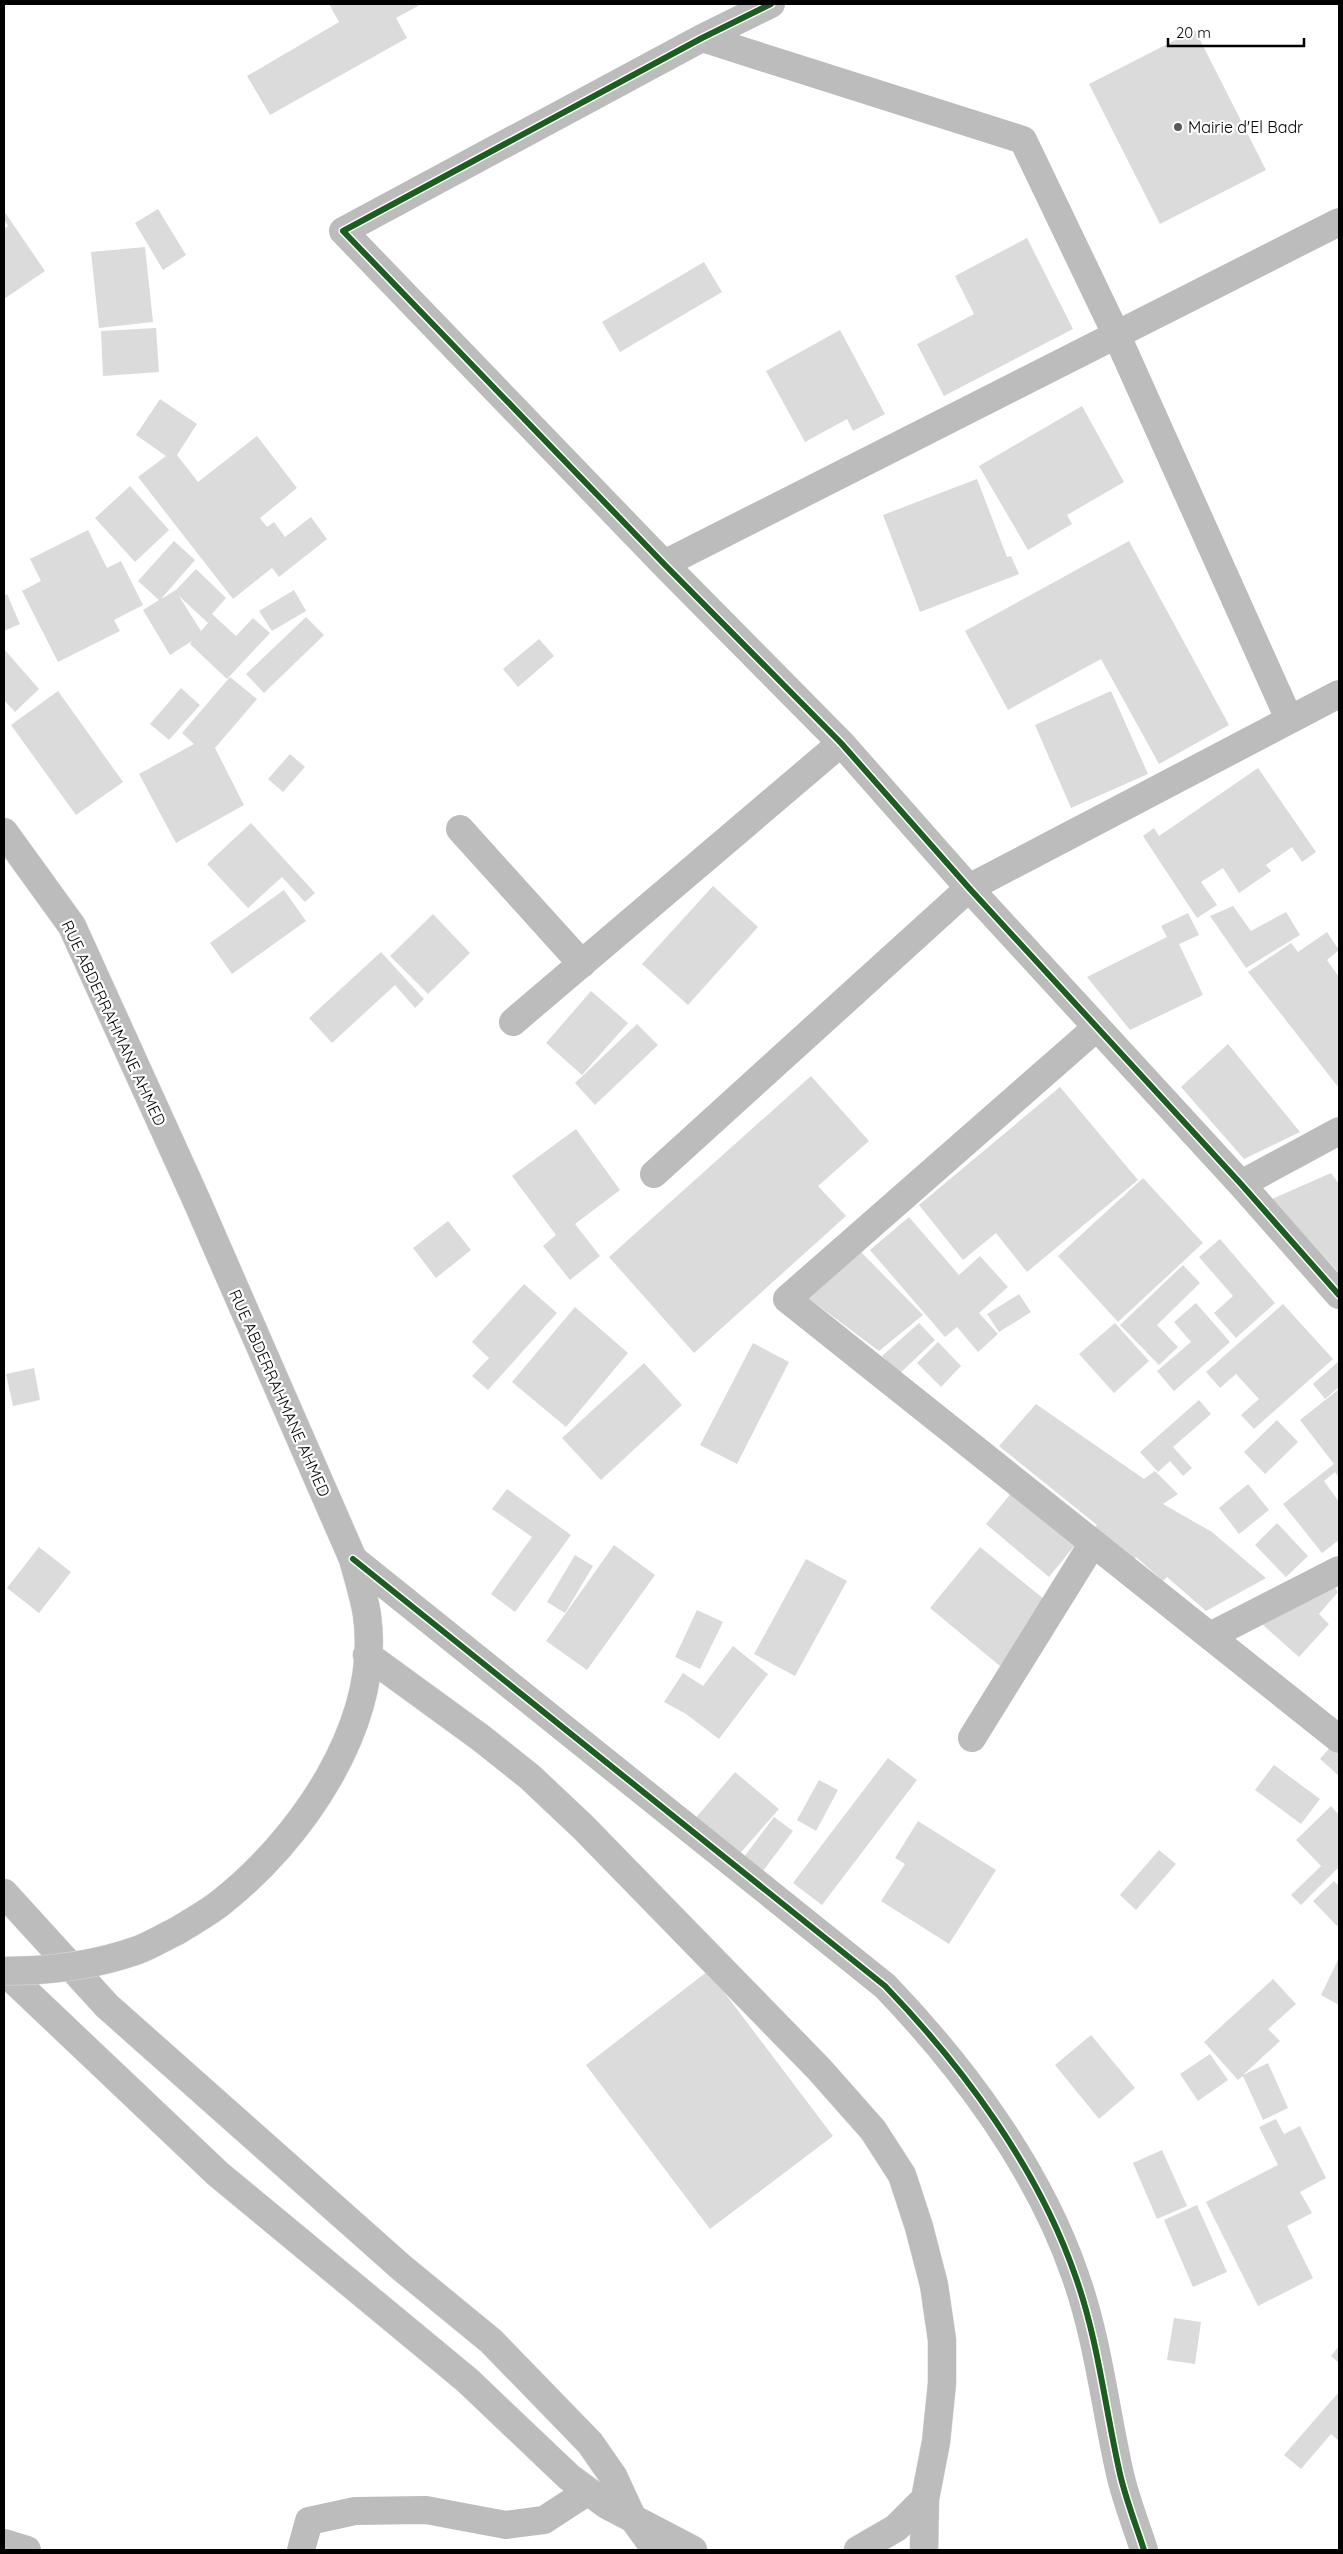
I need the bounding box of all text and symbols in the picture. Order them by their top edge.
scale bar [1168,15,1304,47]
text: 20 m [1176,23,1211,42]
place label: Mairie d'El Badr [1188,117,1303,137]
marker: Mairie d'El Badr [1172,121,1184,133]
street label: RUE ABDERRAHMANE AHMED [57,917,171,1129]
street label: RUE ABDERRAHMANE AHMED [225,1286,335,1500]

